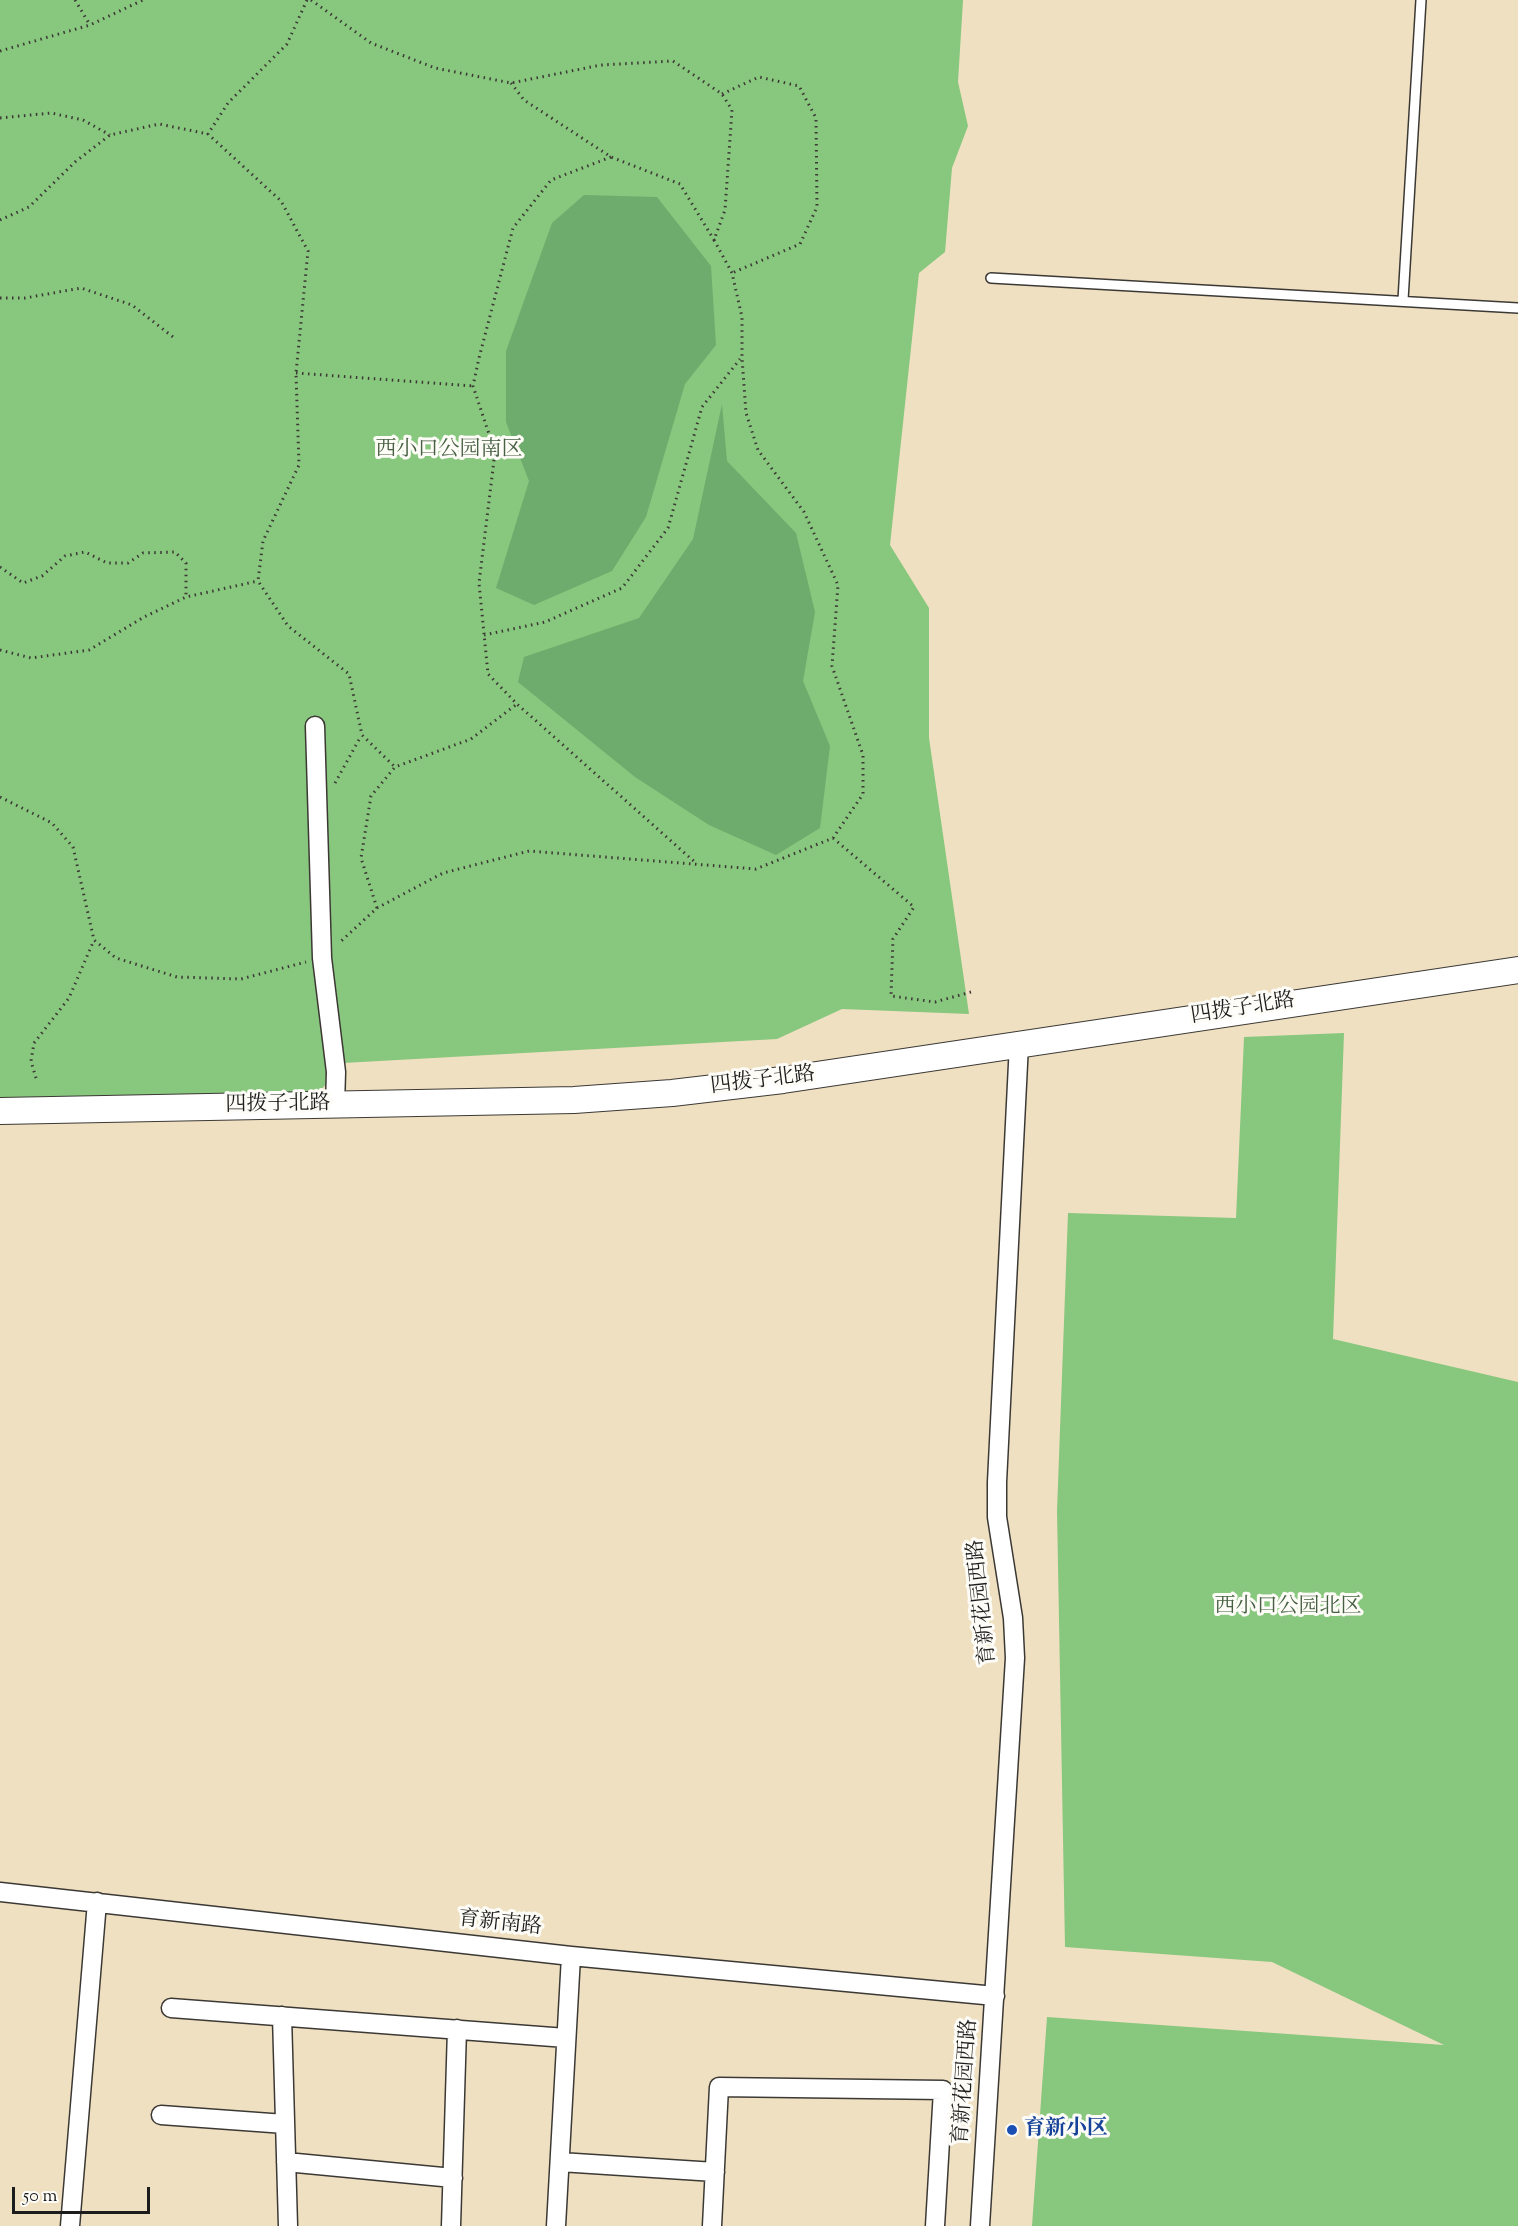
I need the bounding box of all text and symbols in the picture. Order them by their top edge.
park label: 西小口公园南区 [376,438,522,464]
street label: 四拨子北路 [1189,989,1297,1031]
street label: 四拨子北路 [709,1063,817,1101]
street label: 四拨子北路 [225,1092,331,1120]
street label: 育新花园西路 [965,1538,1003,1666]
park label: 西小口公园北区 [1215,1595,1361,1621]
street label: 育新南路 [457,1908,543,1942]
street label: 育新花园西路 [950,2018,984,2146]
place label: 育新小区 [1024,2117,1108,2143]
marker: 育新小区 [1005,2123,1019,2137]
scale bar [15,2175,153,2213]
text: 50 m [23,2184,57,2210]

